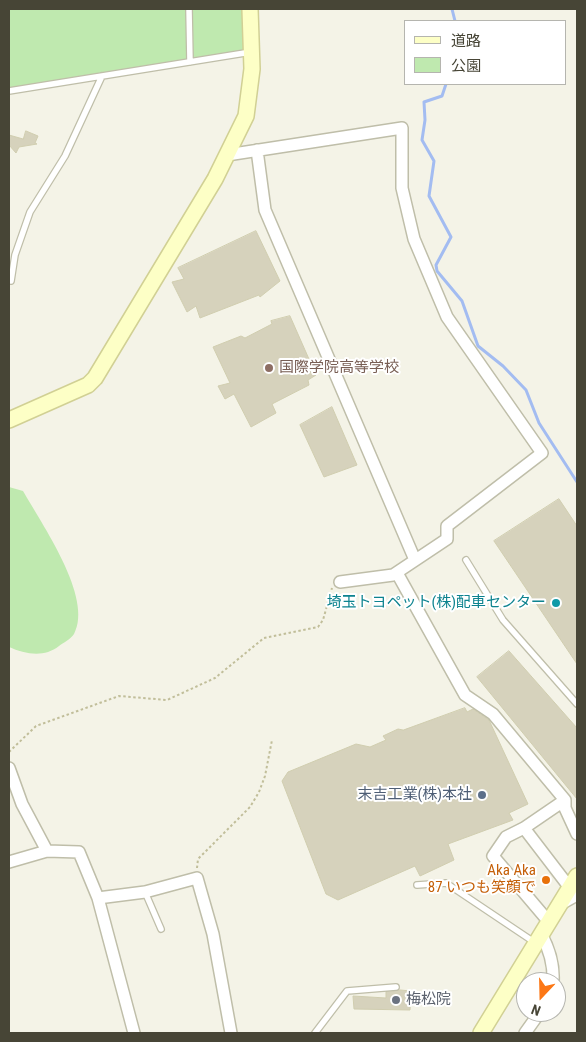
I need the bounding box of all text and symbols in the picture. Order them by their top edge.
legend [404,20,566,85]
text: 道路 [451,32,481,50]
text: 公園 [451,57,481,75]
place label: 国際学院高等学校 [279,359,399,377]
marker: 国際学院高等学校 [263,362,275,374]
place label: 埼玉トヨペット(株)配車センター [327,594,546,612]
marker: 埼玉トヨペット(株)配車センター [550,597,562,609]
place label: 末吉工業(株)本社 [358,786,472,804]
marker: 末吉工業(株)本社 [476,789,488,801]
place label: Aka Aka 87 いつも笑顔で [428,862,536,897]
marker: Aka Aka 87 いつも笑顔で [540,874,552,886]
north arrow [516,972,566,1022]
place label: 梅松院 [406,991,451,1009]
marker: 梅松院 [390,994,402,1006]
text: N [529,1001,543,1019]

